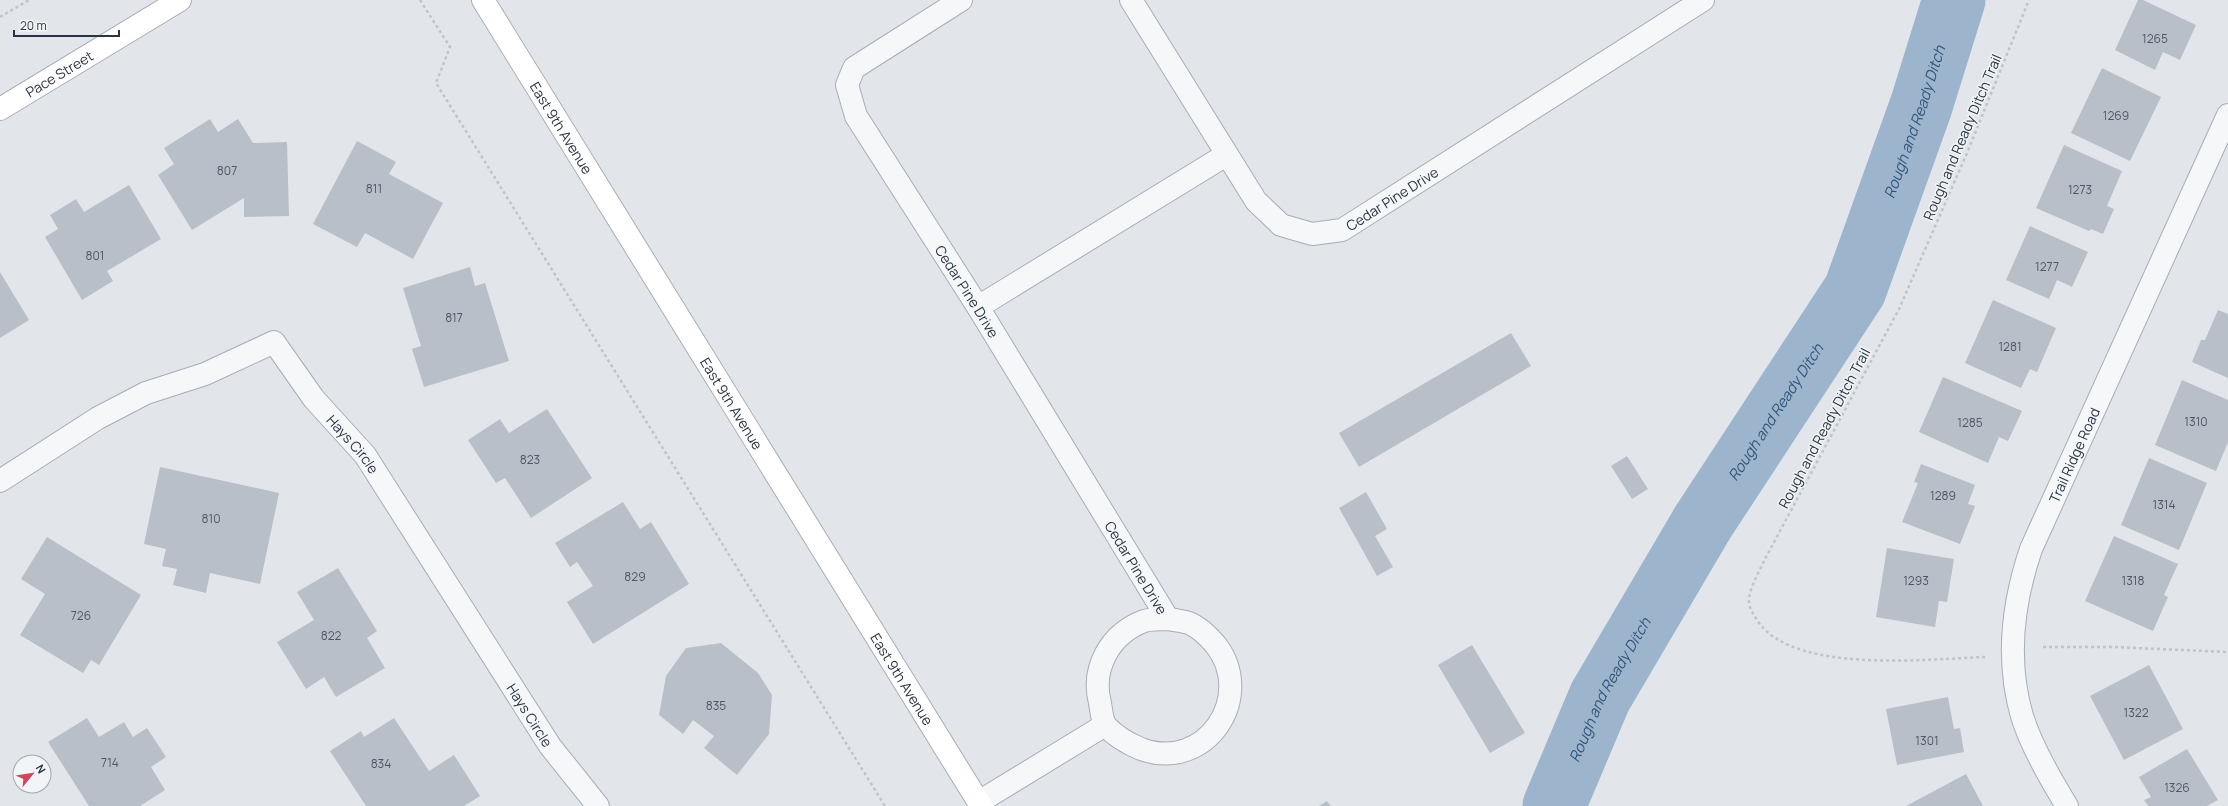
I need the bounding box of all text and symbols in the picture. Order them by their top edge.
scale bar [14,12,119,38]
text: 20 m [20,17,47,34]
house number: 1265 [2142,30,2168,47]
water label: Rough and Ready Ditch [1878,42,1950,201]
street label: Pace Street [22,45,97,101]
street label: Rough and Ready Ditch Trail [1918,51,2006,223]
street label: East 9th Avenue [526,78,598,177]
house number: 1269 [2103,107,2129,124]
house number: 807 [217,162,237,179]
street label: Cedar Pine Drive [1342,162,1442,235]
house number: 811 [366,180,382,197]
house number: 1273 [2068,181,2092,198]
street label: Cedar Pine Drive [931,241,1004,341]
house number: 801 [86,247,104,264]
house number: 1277 [2035,258,2059,275]
house number: 817 [445,309,463,326]
water label: Rough and Ready Ditch [1723,338,1828,485]
house number: 1281 [1998,338,2022,355]
street label: Rough and Ready Ditch Trail [1774,345,1874,511]
street label: East 9th Avenue [696,354,768,453]
street label: Trail Ridge Road [2044,404,2104,506]
street label: Hays Circle [323,410,384,477]
house number: 1310 [2184,413,2208,430]
house number: 1285 [1957,414,1983,431]
house number: 823 [520,451,540,468]
house number: 1289 [1930,487,1956,504]
house number: 1314 [2152,496,2176,513]
house number: 810 [202,510,220,527]
street label: Cedar Pine Drive [1101,517,1172,618]
house number: 829 [624,568,646,585]
house number: 1293 [1903,572,1929,589]
house number: 1318 [2122,572,2145,589]
house number: 726 [71,607,91,624]
water label: Rough and Ready Ditch [1563,613,1656,765]
house number: 822 [321,627,341,644]
street label: East 9th Avenue [867,629,938,729]
street label: Hays Circle [503,680,557,750]
house number: 835 [706,697,726,714]
house number: 1322 [2124,704,2149,721]
house number: 1301 [1915,732,1939,749]
north arrow [12,754,52,794]
house number: 714 [101,754,119,771]
house number: 834 [371,755,391,772]
text: N [33,762,50,776]
house number: 1326 [2164,779,2190,796]

